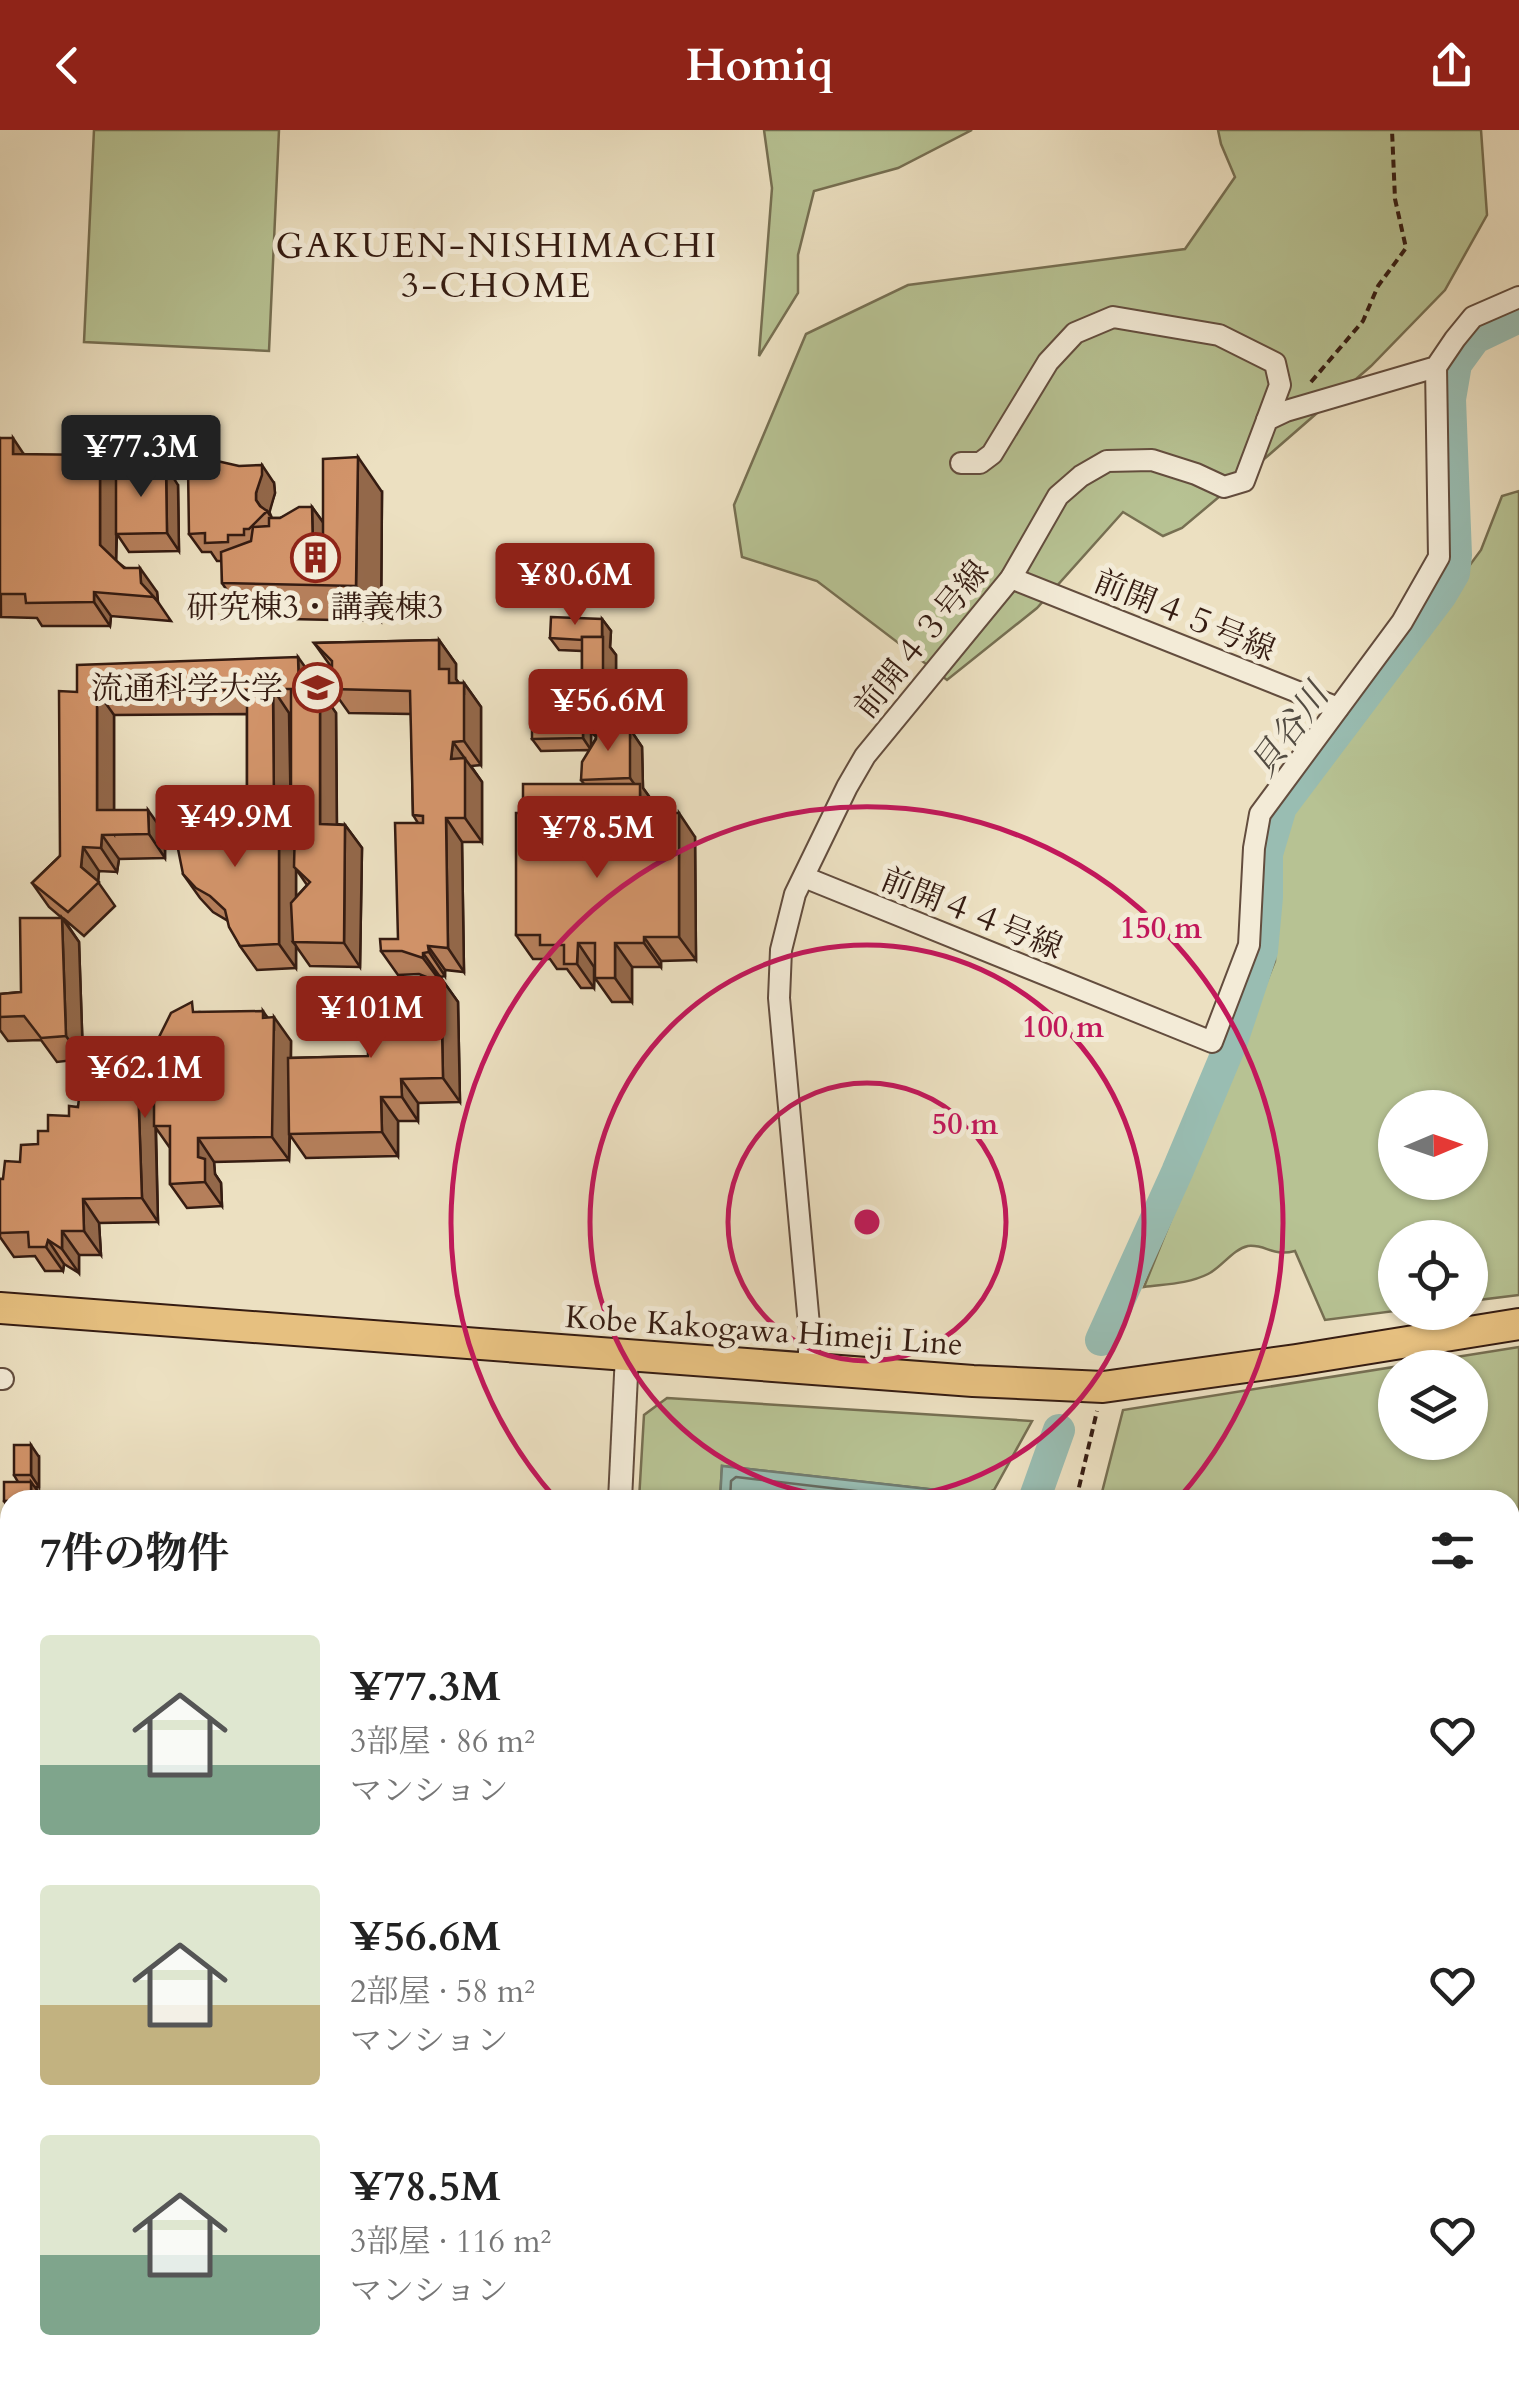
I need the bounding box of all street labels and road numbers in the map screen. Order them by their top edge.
street label: 前開４３号線 [844,551,999,728]
street label: 前開４５号線 [1087,560,1282,672]
street label: 前開４４号線 [874,858,1069,970]
street label: Kobe Kakogawa Himeji Line [564,1295,964,1367]

